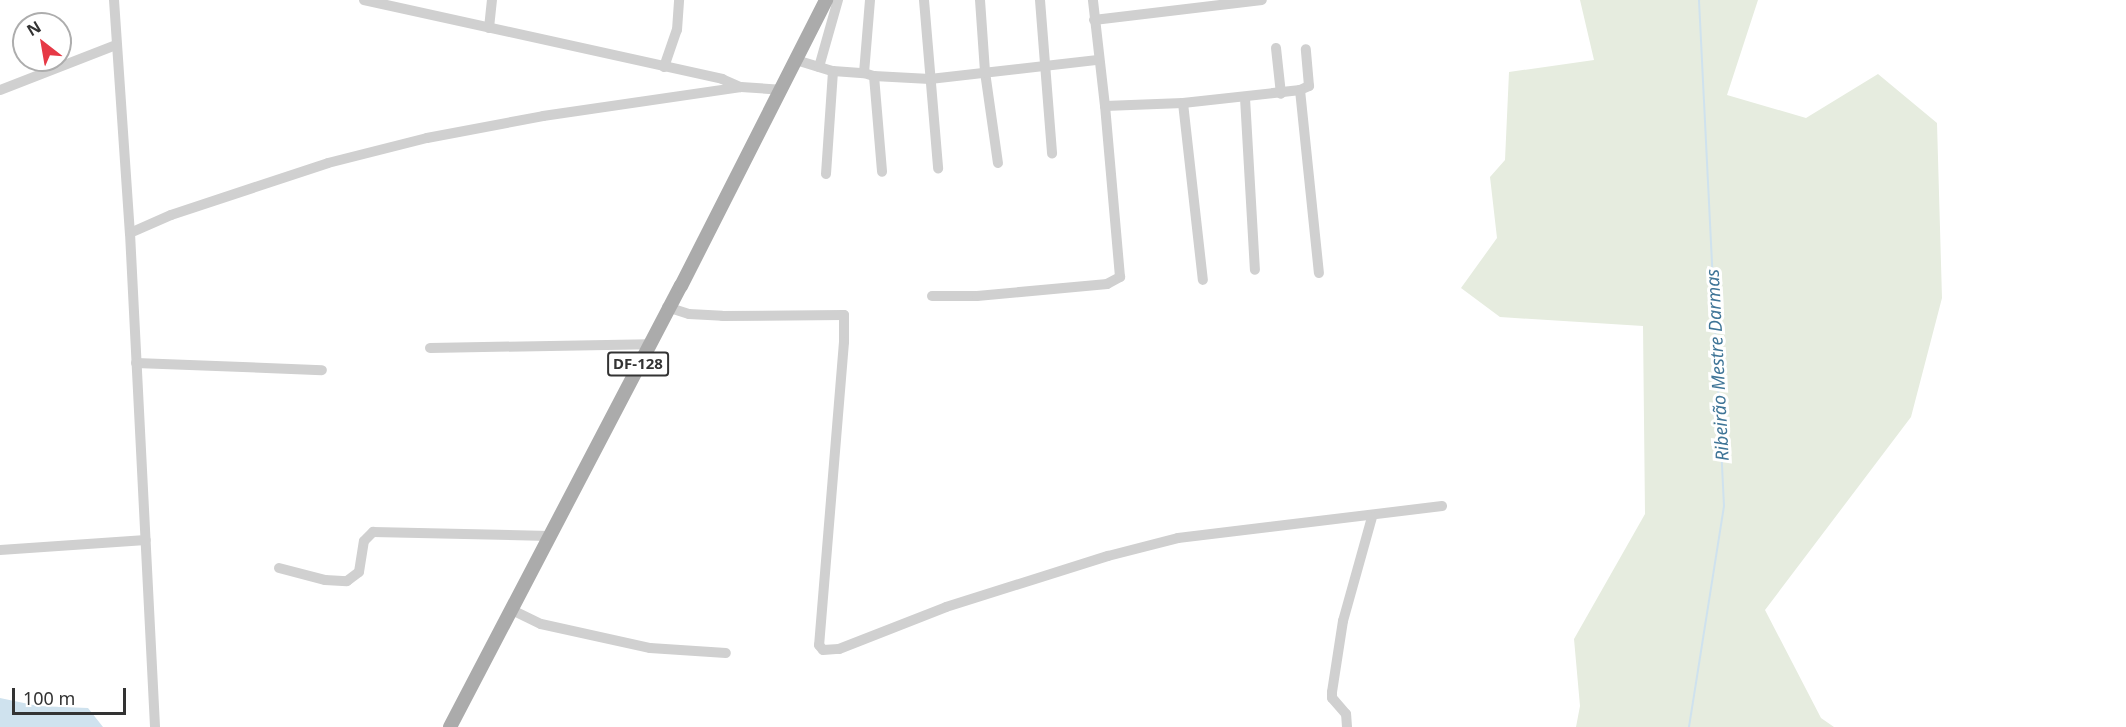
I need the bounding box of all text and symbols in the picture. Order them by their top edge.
north arrow [12,12,72,72]
text: N [23,16,45,41]
water label: Ribeirão Mestre Darmas [1701,268,1733,462]
road number: DF-128 [606,352,670,376]
scale bar [15,676,129,714]
text: 100 m [23,686,75,710]

